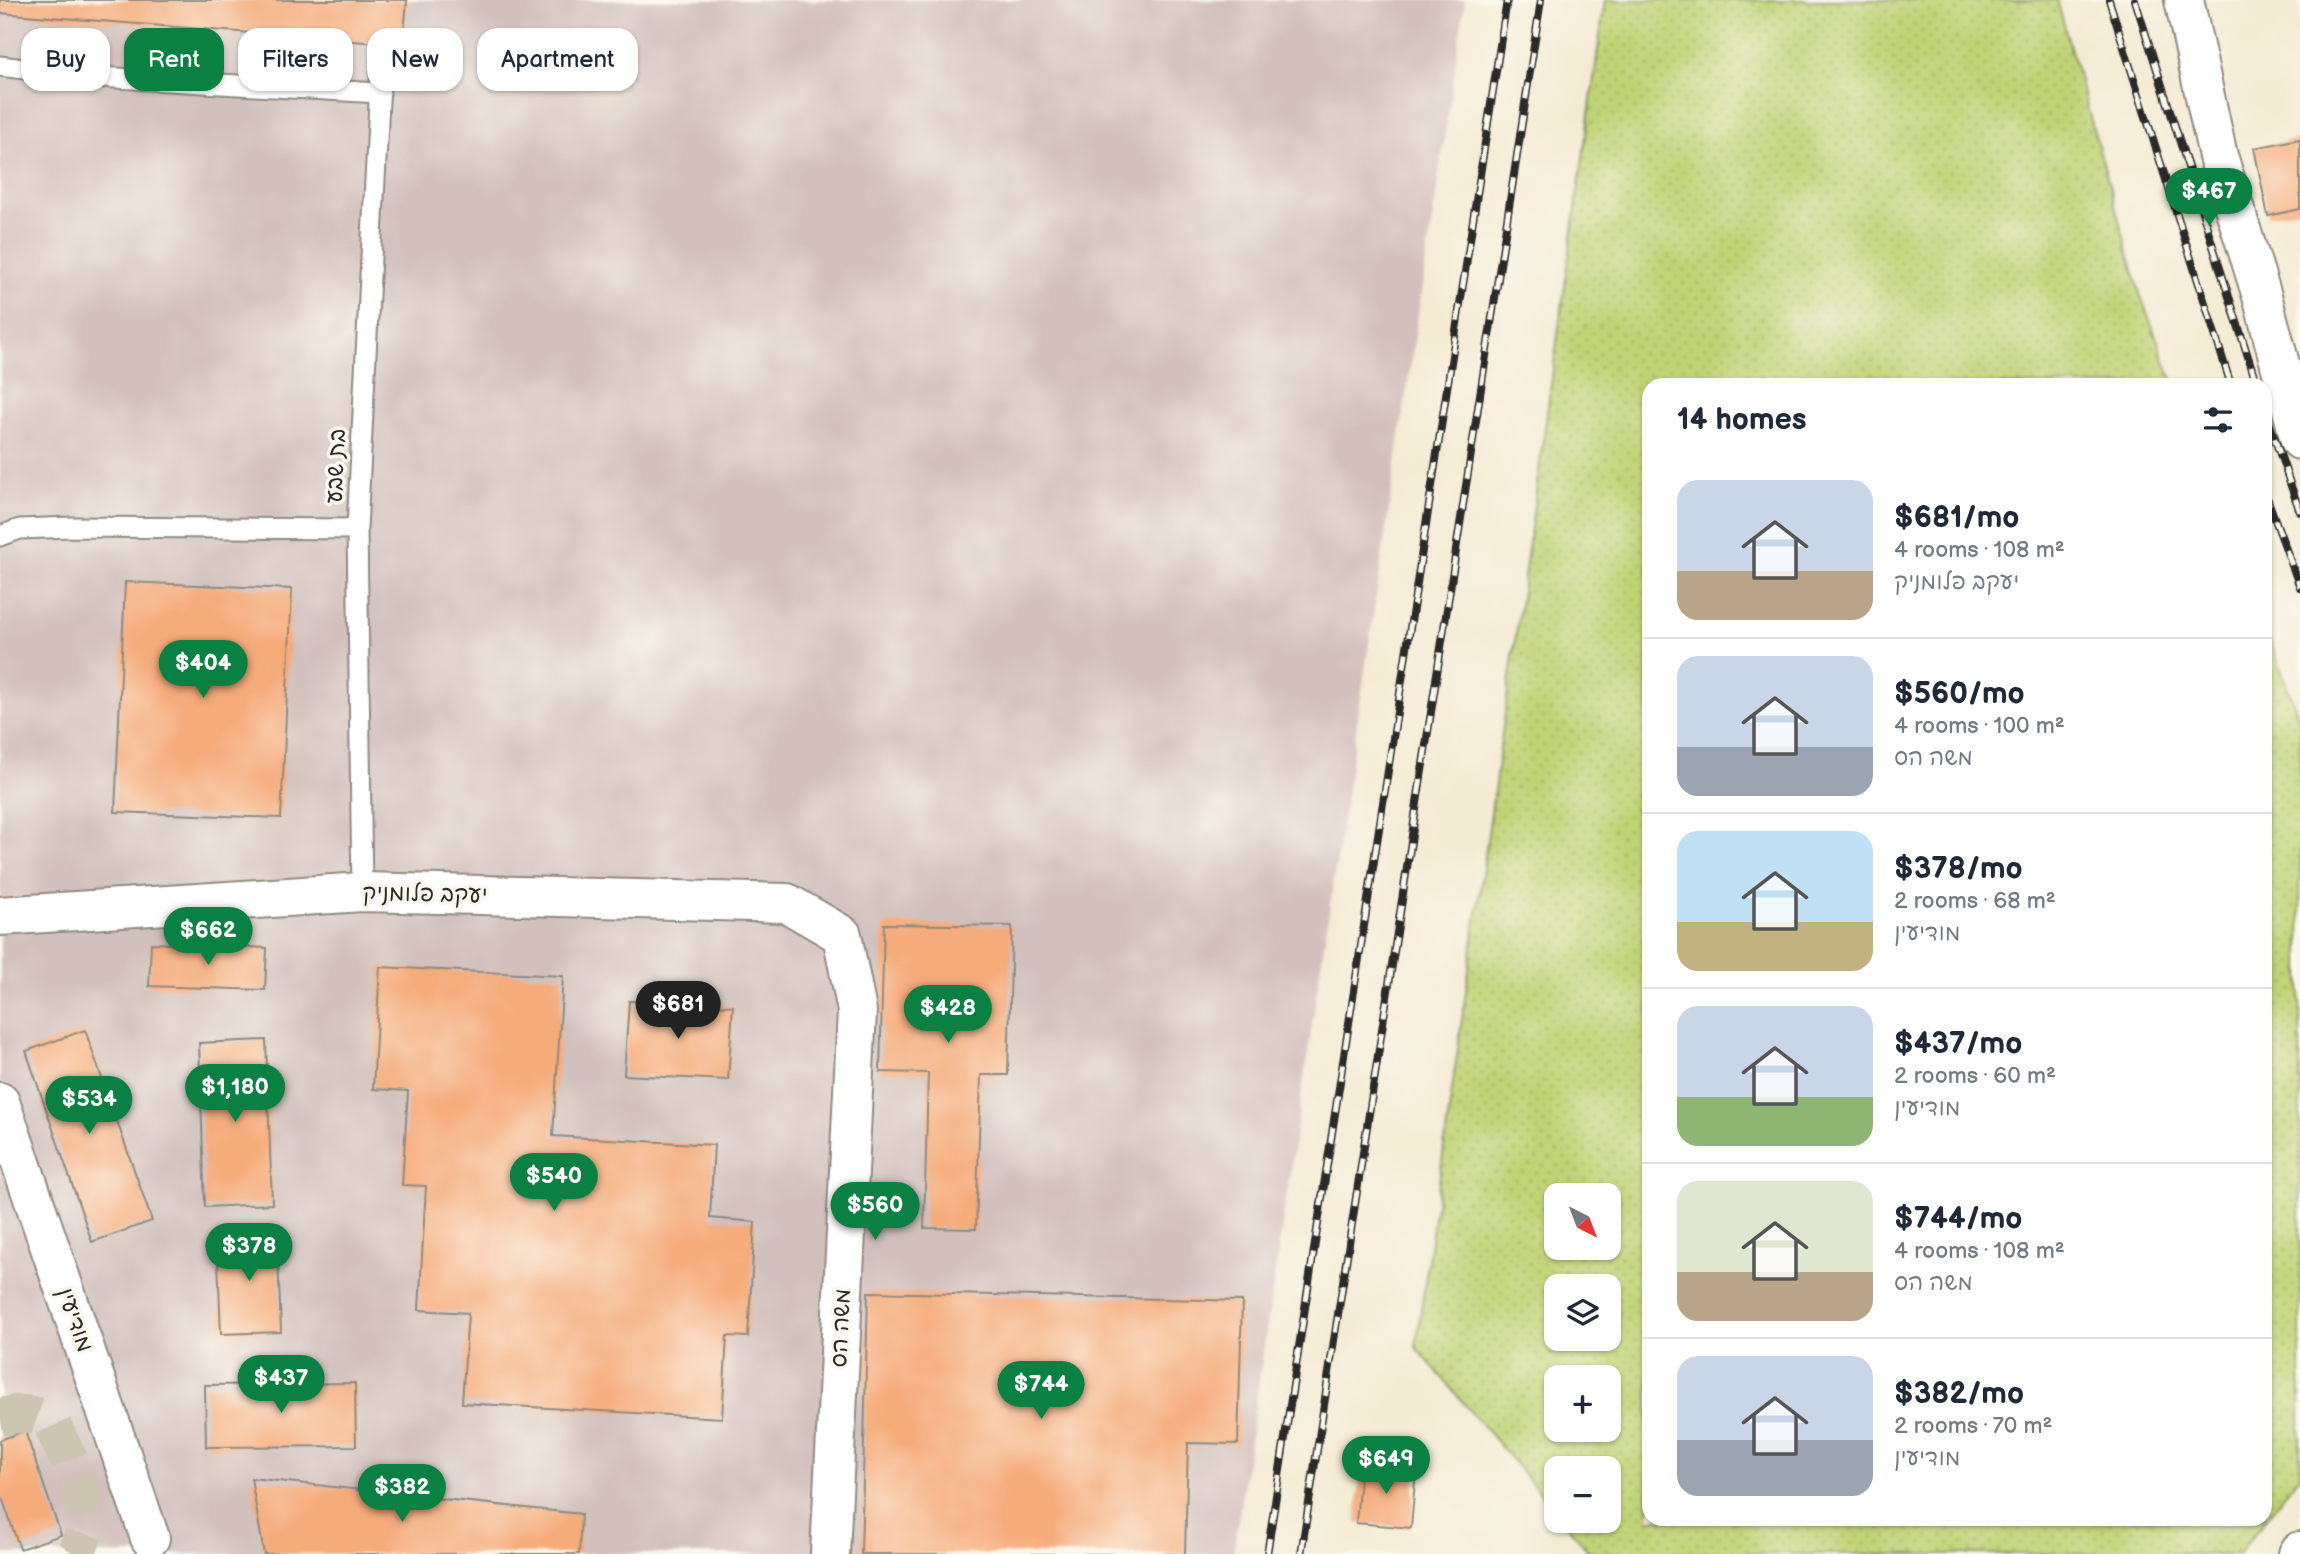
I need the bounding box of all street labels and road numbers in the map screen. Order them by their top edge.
street label: בת שבע [320,428,352,504]
street label: יעקב פלומניק [362,879,488,909]
street label: מודיעין [51,1284,99,1356]
street label: משה הס [825,1288,857,1368]

